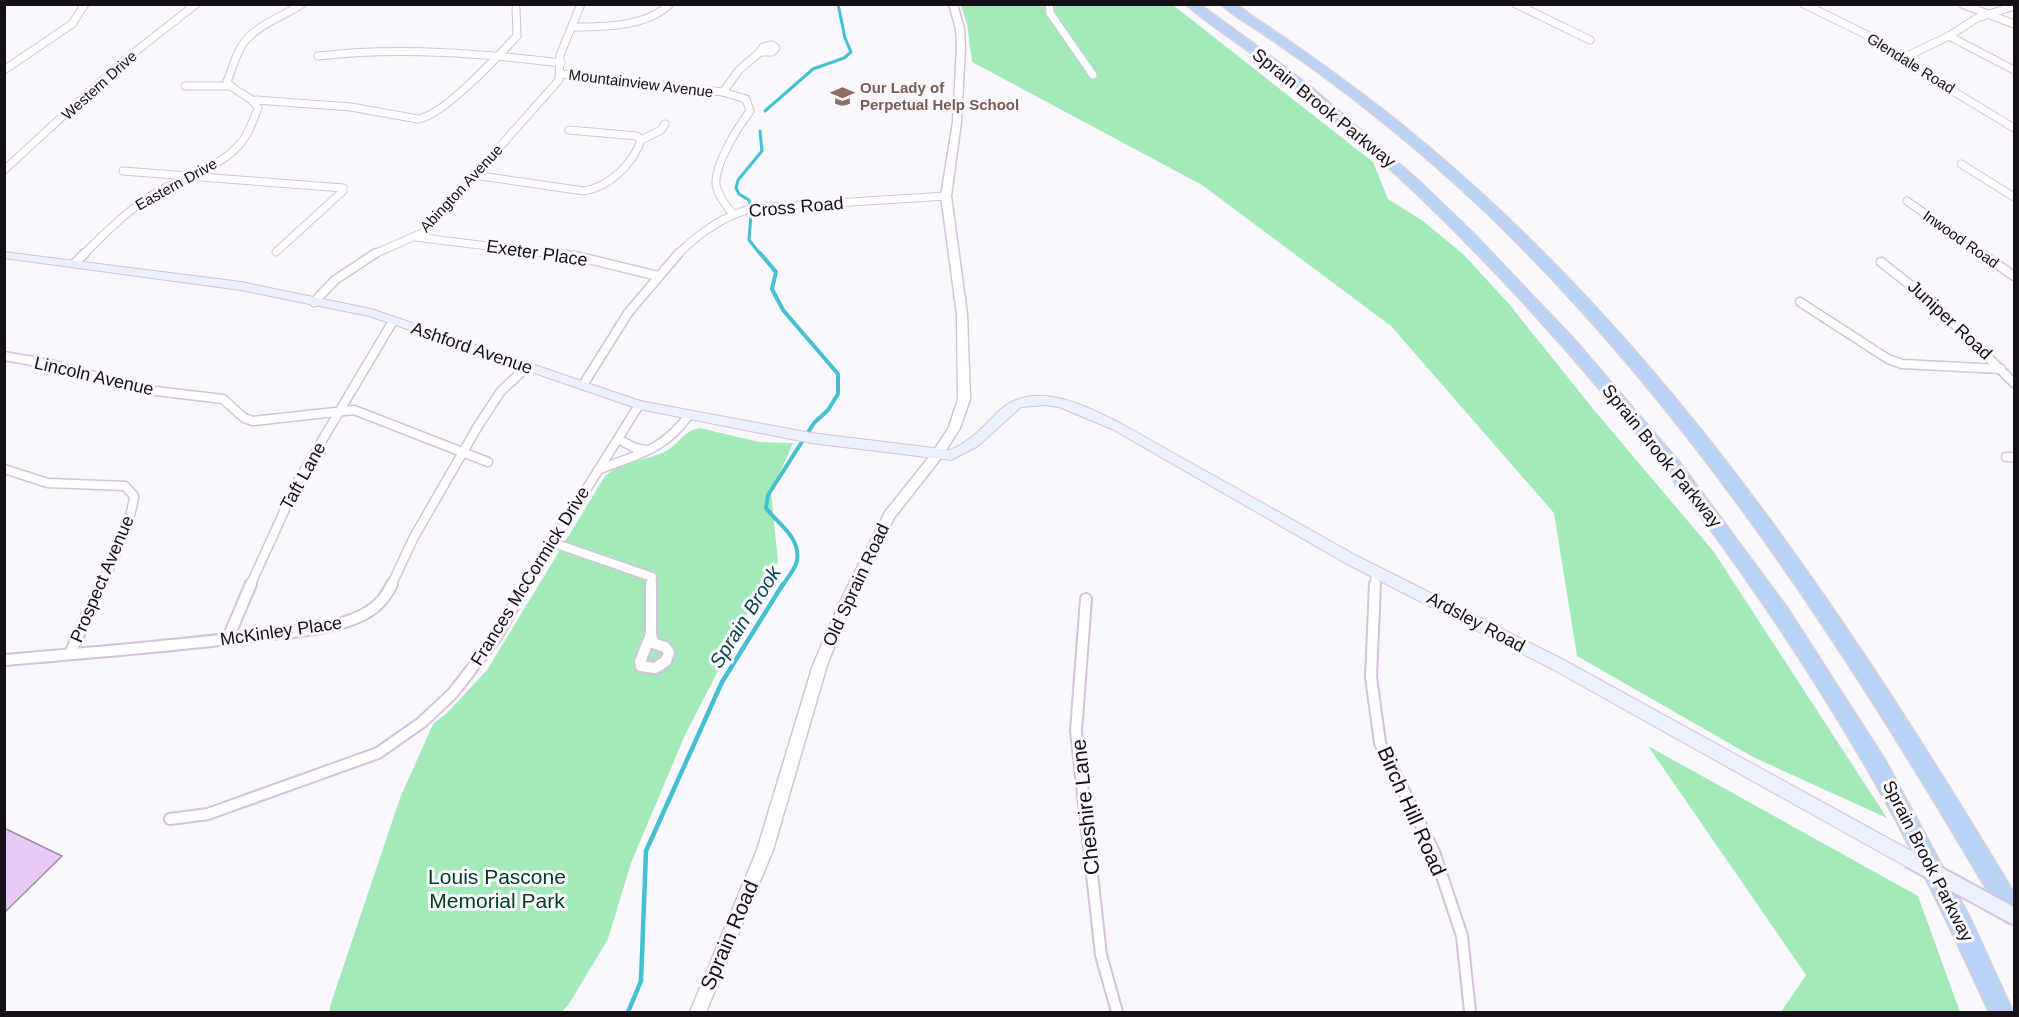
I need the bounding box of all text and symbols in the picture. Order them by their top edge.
street label: Glendale Road [1864,29,1958,97]
street label: Sprain Brook Parkway [1249,44,1399,172]
street label: Western Drive [58,47,140,123]
street label: Mountainview Avenue [568,66,714,100]
place label: Our Lady of Perpetual Help School [860,79,1019,113]
school or university icon: Our Lady of Perpetual Help School [829,83,855,109]
street label: Abington Avenue [416,141,506,235]
street label: Eastern Drive [132,155,220,213]
street label: Cross Road [748,193,844,221]
street label: Inwood Road [1920,207,2002,271]
street label: Exeter Place [485,236,589,270]
street label: Juniper Road [1904,276,1996,364]
street label: Ashford Avenue [409,318,535,378]
street label: Lincoln Avenue [32,353,156,399]
street label: Sprain Brook Parkway [1598,381,1726,531]
street label: Taft Lane [276,439,330,513]
street label: Frances McCormick Drive [467,483,593,669]
street label: Prospect Avenue [66,513,138,645]
street label: Old Sprain Road [819,520,893,650]
water label: Sprain Brook [705,561,785,672]
street label: Ardsley Road [1424,588,1528,656]
street label: McKinley Place [219,613,343,649]
street label: Cheshire Lane [1066,738,1104,876]
street label: Birch Hill Road [1373,743,1451,879]
street label: Sprain Brook Parkway [1879,777,1977,945]
park label: Louis Pascone Memorial Park [428,865,566,912]
street label: Sprain Road [696,877,762,993]

